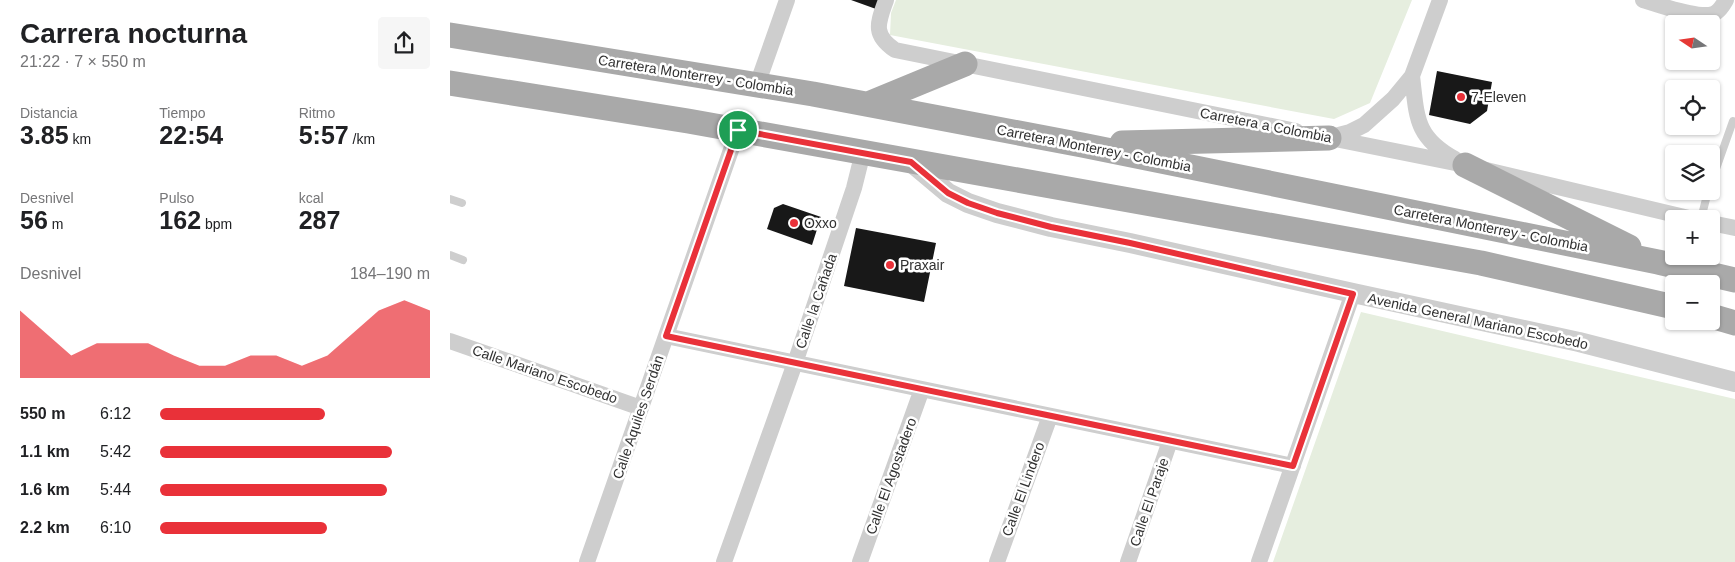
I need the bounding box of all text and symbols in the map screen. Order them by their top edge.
north arrow [1665,15,1720,70]
map controls [1665,15,1720,330]
button: share [378,17,430,69]
text: Carrera nocturna [20,18,247,49]
street label: Carretera Monterrey - Colombia [597,52,795,98]
text: 21:22 · 7 × 550 m [20,53,146,70]
button: locate [1665,80,1720,135]
place label: 7-Eleven [1471,89,1526,105]
marker: 7-Eleven [1455,91,1467,103]
street label: Carretera a Colombia [1199,104,1333,146]
text: Distancia [20,105,78,121]
text: Tiempo [159,105,206,121]
text: Ritmo [299,105,335,121]
pin [717,109,759,151]
icon: arrive [724,116,752,144]
text: 3.85 [20,121,69,149]
text: 22:54 [159,121,223,149]
text: 5:57 [299,121,349,149]
street label: Carretera Monterrey - Colombia [995,121,1193,175]
text: km [69,131,91,147]
text: /km [349,131,375,147]
button: layers [1665,145,1720,200]
text: Desnivel [20,190,74,206]
text: Pulso [159,190,194,206]
text: kcal [299,190,324,206]
street label: Carretera Monterrey - Colombia [1392,201,1590,255]
text: 56 [20,206,48,234]
text: 162 [159,206,201,234]
text: 287 [299,206,340,234]
button: + [1665,210,1720,265]
place label: Oxxo [804,215,837,231]
text: m [48,216,63,232]
text: bpm [201,216,232,232]
marker: Oxxo [788,217,800,229]
street label: Calle la Cañada [792,251,840,351]
place label: Praxair [900,257,945,273]
marker: Praxair [884,259,896,271]
text: Desnivel [20,265,81,282]
text: 184–190 m [350,265,430,282]
button: − [1665,275,1720,330]
street label: Avenida General Mariano Escobedo [1366,290,1590,352]
street label: Calle Mariano Escobedo [470,342,620,406]
street label: Calle Aquiles Serdán [609,353,667,481]
text: 550 m [20,405,65,422]
text: 6:12 [100,405,131,422]
street label: Calle El Agostadero [862,415,920,537]
street label: Calle El Lindero [999,440,1047,538]
text: 1.1 km [20,443,70,460]
text: 5:42 [100,443,131,460]
street label: Calle El Paraje [1126,455,1172,548]
text: 1.6 km [20,481,70,498]
text: 5:44 [100,481,131,498]
text: 2.2 km [20,519,70,536]
text: 6:10 [100,519,131,536]

